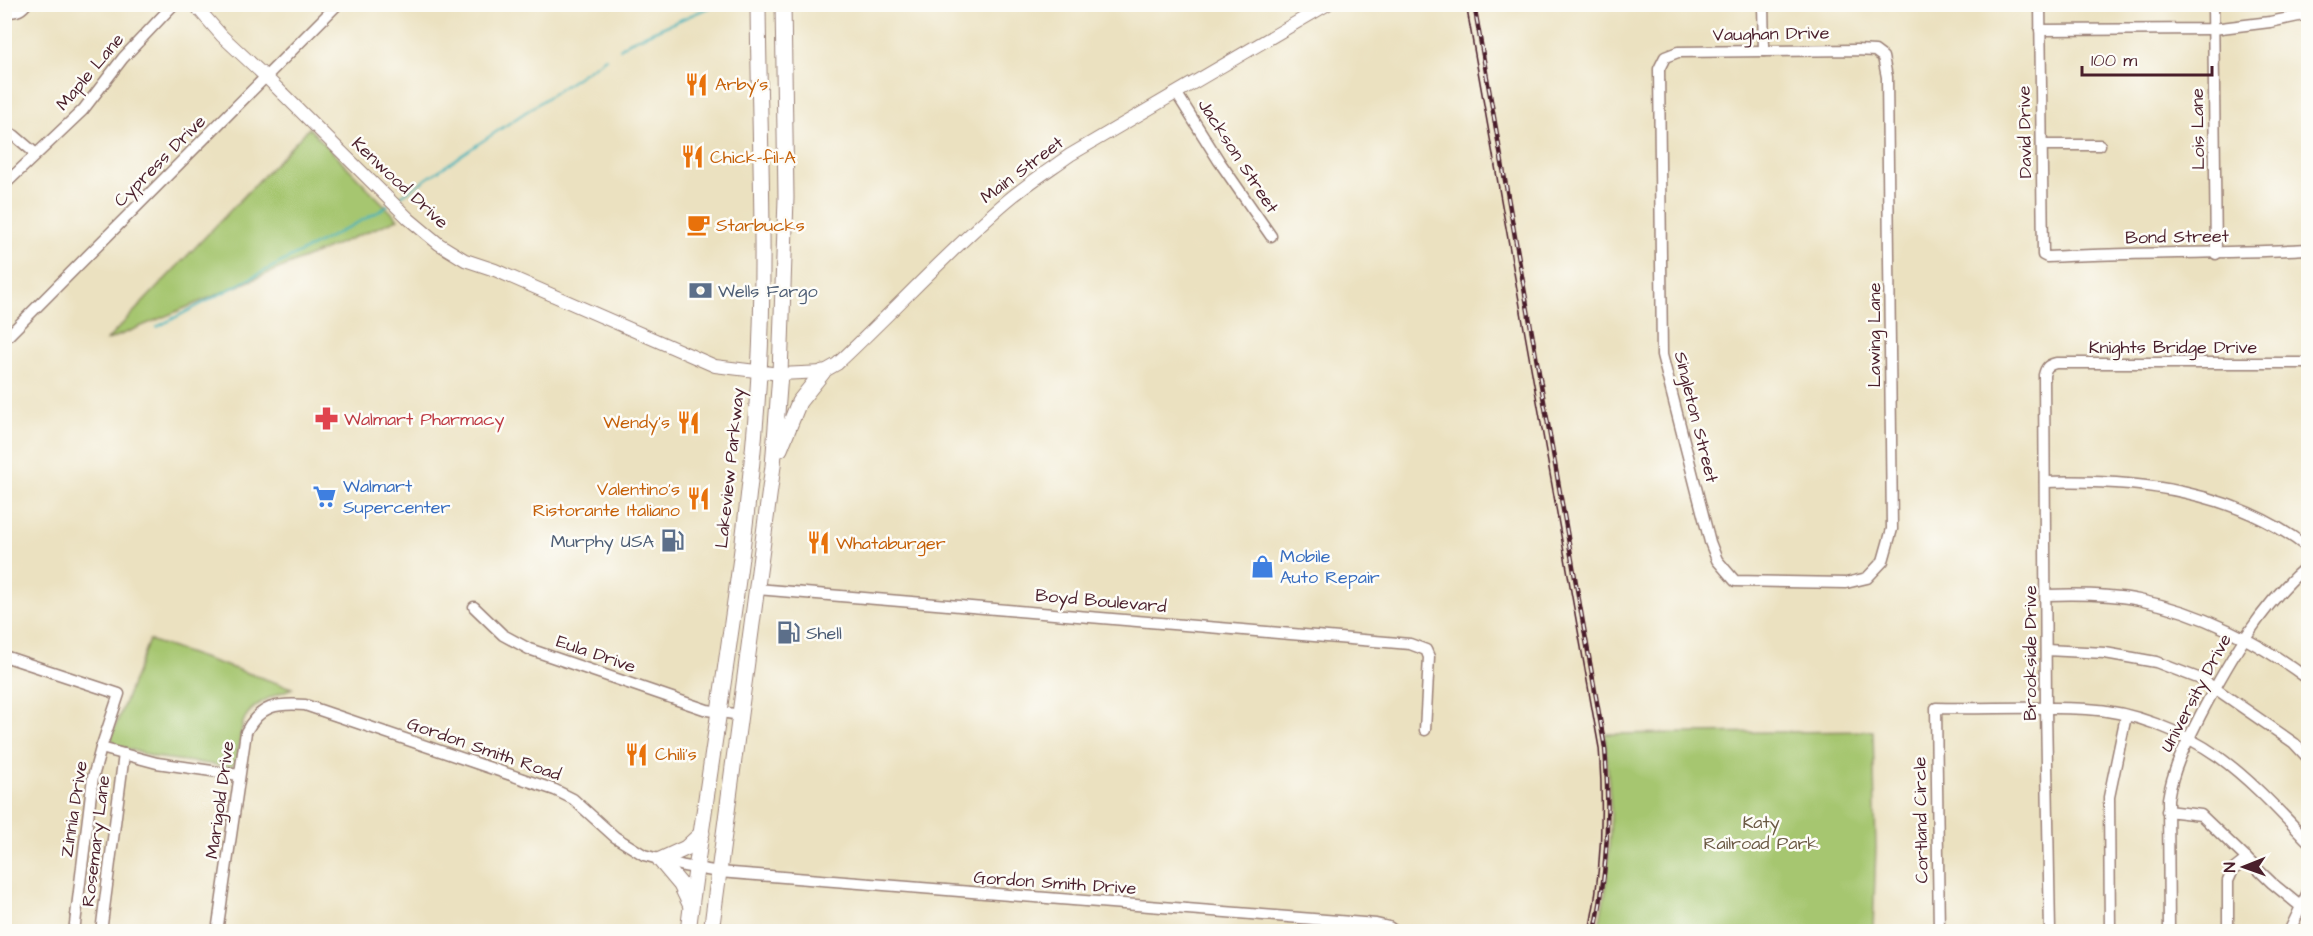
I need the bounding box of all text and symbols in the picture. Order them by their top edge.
street label: Vaughan Drive [1713,20,1830,49]
street label: Maple Lane [50,28,130,116]
scale bar [2082,39,2212,77]
text: 100 m [2091,48,2137,73]
restaurant icon: Arby's [684,71,710,97]
place label: Arby's [715,72,768,98]
street label: David Drive [2012,85,2038,179]
street label: Lois Lane [2185,88,2211,170]
street label: Jackson Street [1192,94,1285,219]
street label: Cypress Drive [108,109,213,213]
street label: Main Street [975,130,1069,210]
street label: Kenwood Drive [346,131,454,235]
restaurant icon: Chick-fil-A [679,144,705,170]
place label: Chick-fil-A [710,145,796,170]
cafe icon: Starbucks [685,212,711,238]
place label: Starbucks [716,213,805,238]
street label: Bond Street [2125,224,2230,250]
bank icon: Wells Fargo [687,278,713,304]
place label: Wells Fargo [718,279,818,305]
street label: Lawing Lane [1862,282,1888,387]
street label: Knights Bridge Drive [2089,335,2258,361]
street label: Singleton Street [1667,349,1725,486]
street label: Lakeview Parkway [709,386,752,550]
pharmacy icon: Walmart Pharmacy [313,406,339,432]
place label: Walmart Pharmacy [344,407,505,433]
restaurant icon: Wendy's [675,409,701,435]
place label: Wendy's [603,410,670,436]
place label: Walmart Supercenter [343,474,451,520]
place label: Valentino's Ristorante Italiano [533,477,680,523]
supermarket icon: Walmart Supercenter [312,483,338,509]
restaurant icon: Valentino's Ristorante Italiano [685,486,711,512]
fuel station icon: Murphy USA [659,528,685,554]
place label: Murphy USA [551,529,654,555]
restaurant icon: Whataburger [805,530,831,556]
place label: Whataburger [836,531,946,557]
place label: Mobile Auto Repair [1280,544,1380,590]
shop icon: Mobile Auto Repair [1249,553,1275,579]
street label: Boyd Boulevard [1034,583,1168,620]
street label: Brookside Drive [2018,585,2043,721]
fuel station icon: Shell [775,620,801,646]
place label: Shell [806,621,842,646]
street label: Eula Drive [553,629,639,679]
street label: University Drive [2154,629,2239,757]
street label: Gordon Smith Road [404,711,564,787]
street label: Marigold Drive [199,739,242,861]
restaurant icon: Chili's [624,741,650,767]
place label: Chili's [655,742,697,767]
street label: Cortland Circle [1907,756,1935,884]
street label: Zinnia Drive [54,759,94,859]
street label: Rosemary Lane [76,774,117,908]
park label: Katy Railroad Park [1704,810,1818,856]
north arrow [2214,837,2274,897]
text: N [2219,862,2241,872]
street label: Gordon Smith Drive [973,865,1138,901]

